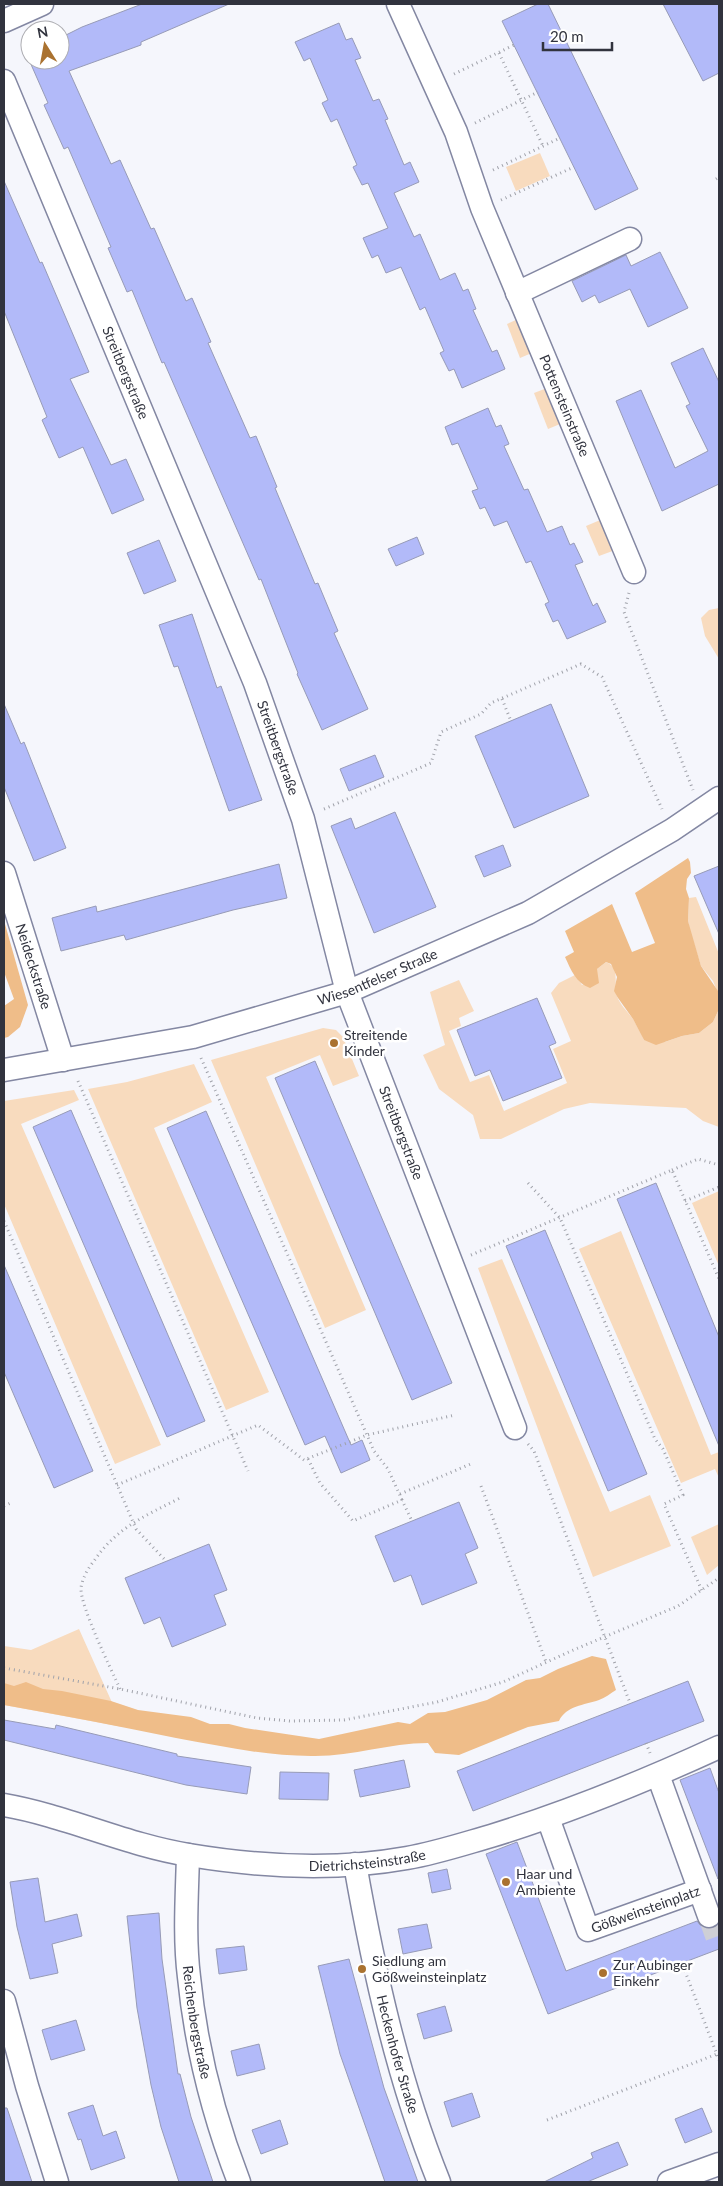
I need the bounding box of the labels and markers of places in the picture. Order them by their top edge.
place label: Streitende Kinder [344,1026,407,1059]
marker: Streitende Kinder [328,1037,340,1049]
place label: Haar und Ambiente [516,1865,576,1898]
marker: Haar und Ambiente [500,1876,512,1888]
place label: Siedlung am Gößweinsteinplatz [372,1952,487,1985]
place label: Zur Aubinger Einkehr [613,1956,693,1989]
marker: Siedlung am Gößweinsteinplatz [356,1963,368,1975]
marker: Zur Aubinger Einkehr [597,1967,609,1979]

